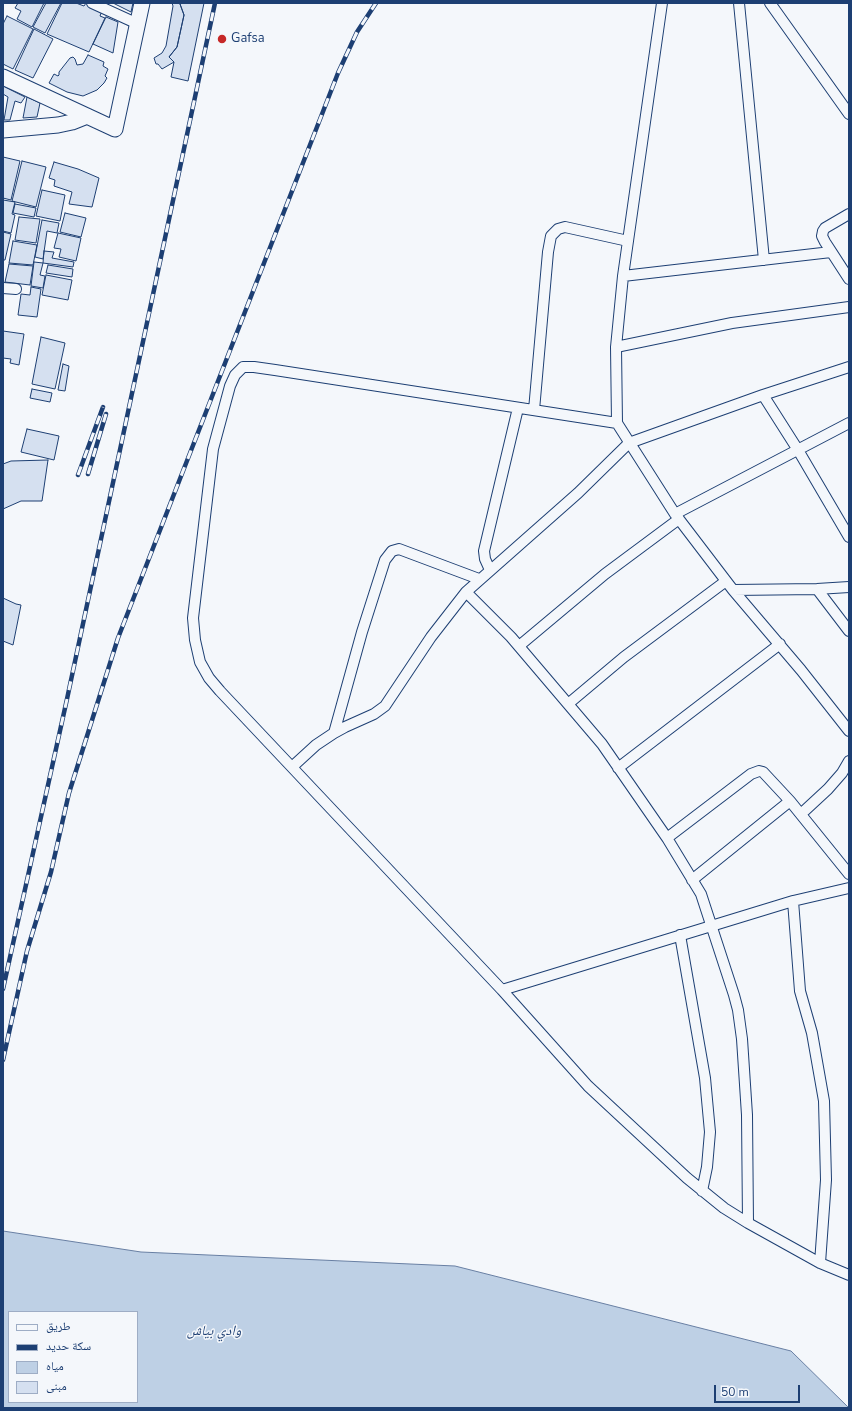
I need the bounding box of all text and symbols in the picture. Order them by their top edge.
place label: Gafsa [231,31,265,47]
marker: Gafsa [216,33,228,45]
legend [8,1311,138,1403]
text: طريق [46,1318,71,1334]
water label: وادي بياش [187,1324,241,1340]
text: سكة حديد [46,1338,91,1354]
text: مياه [46,1358,64,1374]
scale bar [716,1377,802,1403]
text: مبنى [46,1378,67,1394]
text: 50 m [721,1384,749,1400]

